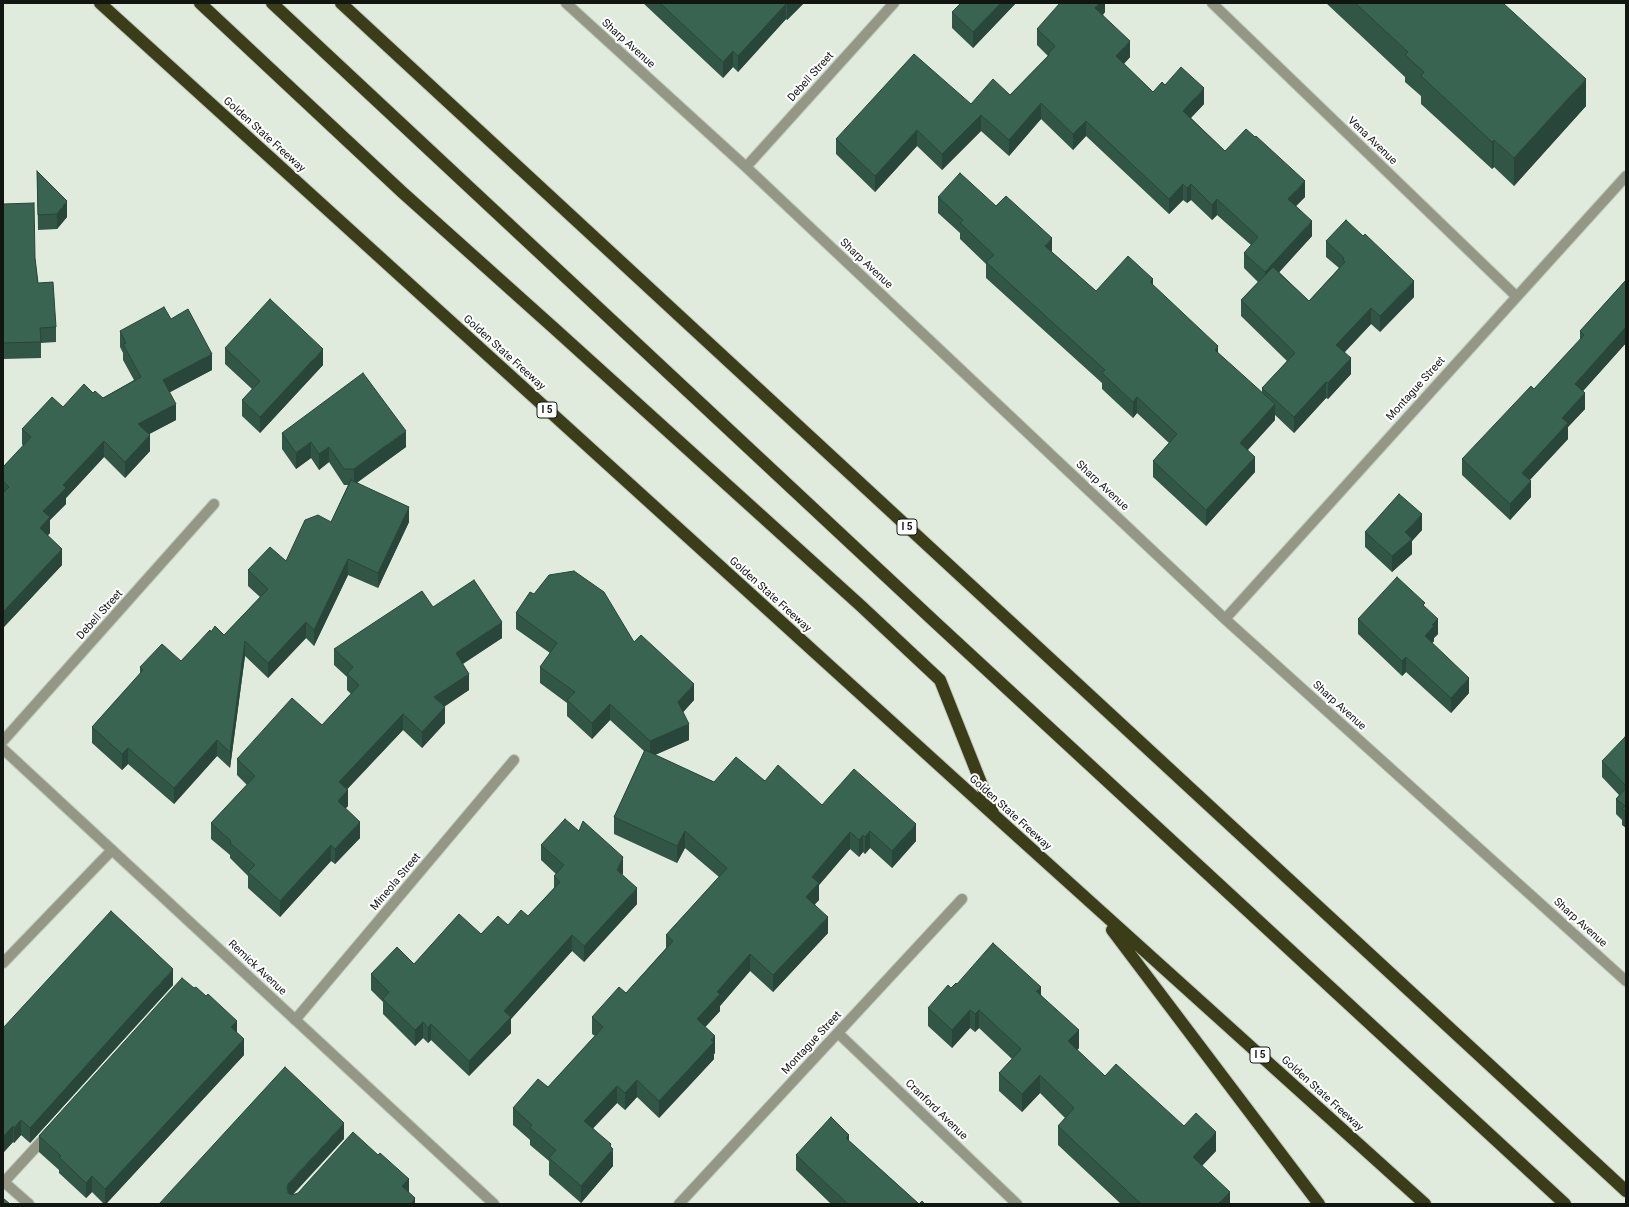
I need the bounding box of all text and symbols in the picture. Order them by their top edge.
street label: Sharp Avenue [599,17,657,71]
street label: Debell Street [785,49,837,105]
street label: Golden State Freeway [220,95,308,175]
street label: Vena Avenue [1345,114,1399,168]
street label: Sharp Avenue [837,236,895,292]
street label: Golden State Freeway [460,313,548,393]
street label: Montague Street [1384,354,1448,424]
road number: I 5 [537,402,557,418]
street label: Sharp Avenue [1073,458,1131,514]
road number: I 5 [897,519,917,535]
street label: Golden State Freeway [726,555,814,635]
street label: Debell Street [74,587,126,643]
street label: Sharp Avenue [1310,679,1368,733]
street label: Golden State Freeway [966,773,1054,853]
street label: Mineola Street [368,851,424,913]
street label: Sharp Avenue [1551,896,1609,950]
street label: Remick Avenue [225,938,289,998]
street label: Montague Street [779,1009,845,1077]
road number: I 5 [1250,1047,1270,1063]
street label: Golden State Freeway [1278,1054,1366,1134]
street label: Cranford Avenue [902,1077,970,1143]

